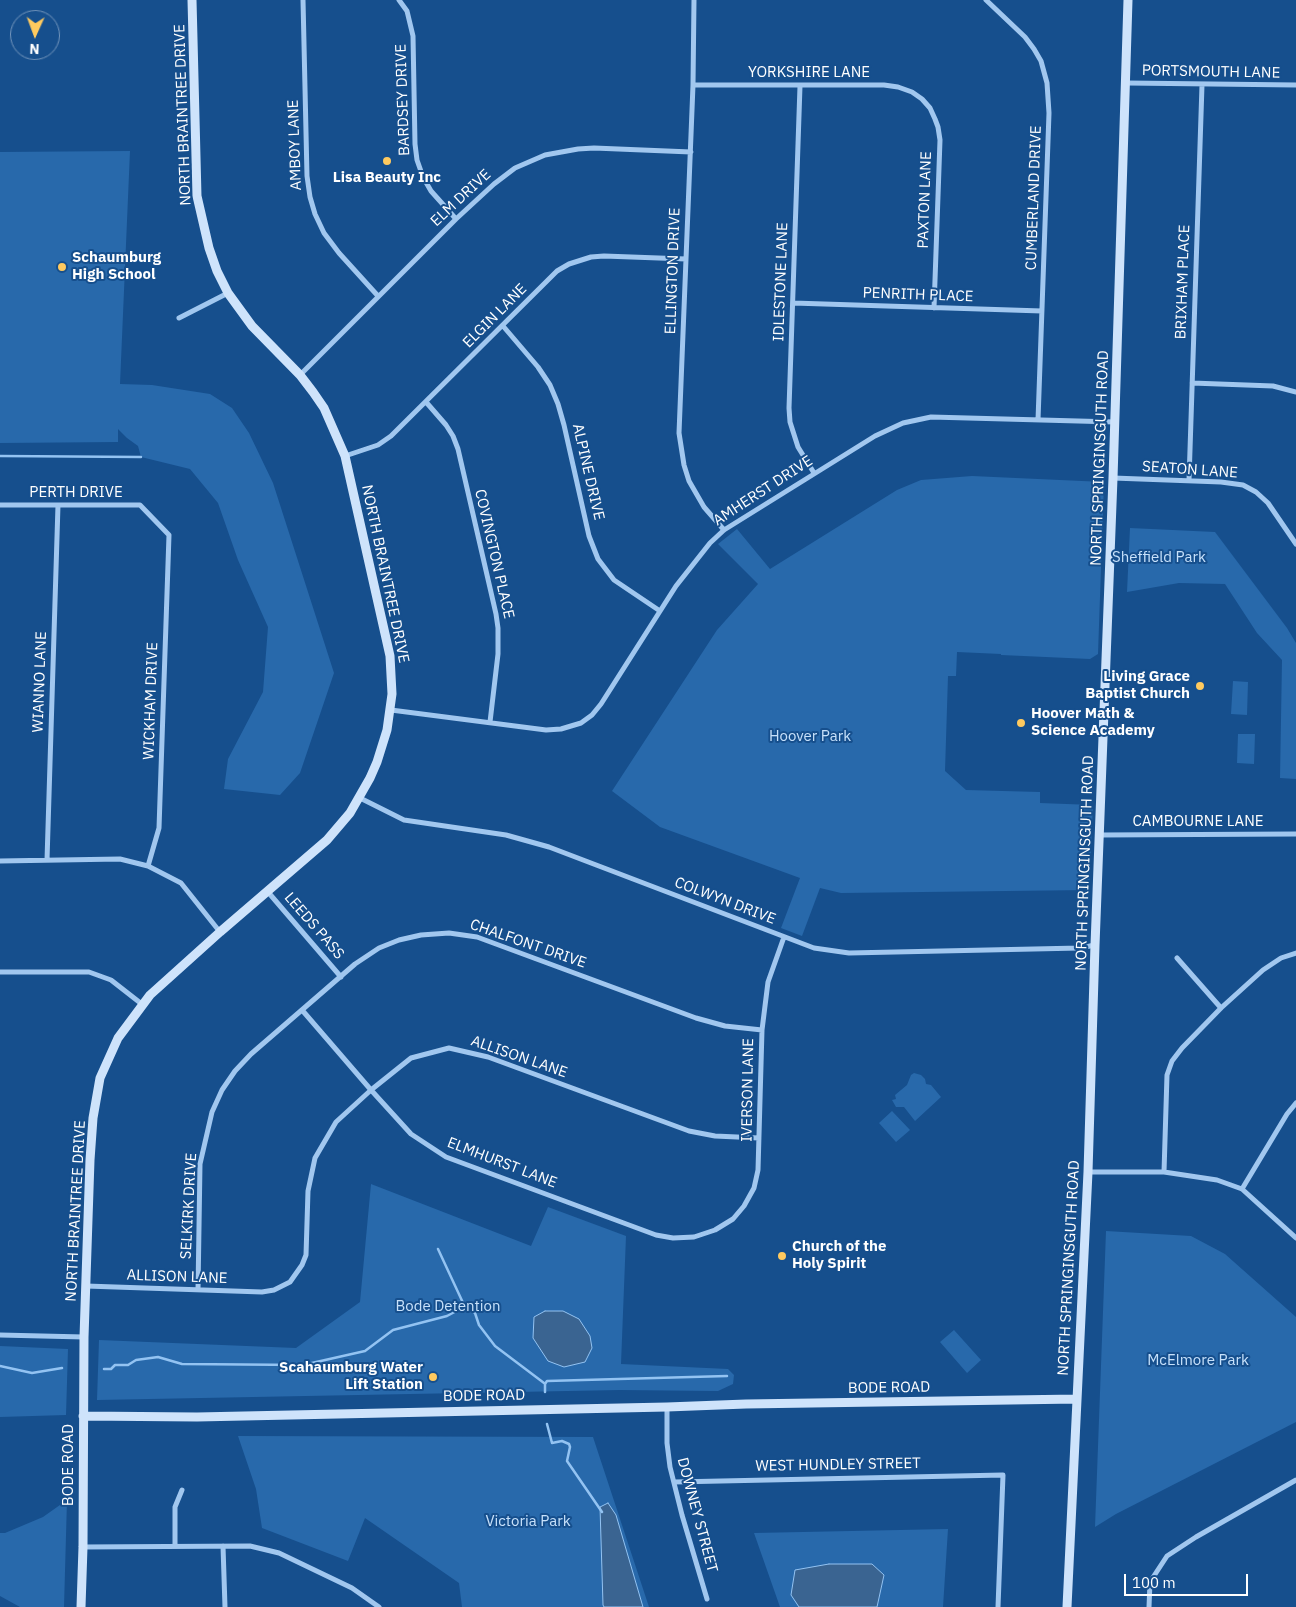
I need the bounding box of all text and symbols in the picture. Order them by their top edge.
north arrow [10,10,60,60]
street label: NORTH BRAINTREE DRIVE [171,24,195,206]
text: N [29,40,40,58]
street label: BARDSEY DRIVE [392,44,414,156]
street label: PORTSMOUTH LANE [1142,62,1280,82]
street label: YORKSHIRE LANE [748,64,870,82]
street label: AMBOY LANE [284,99,306,191]
street label: CUMBERLAND DRIVE [1022,125,1046,271]
street label: PAXTON LANE [914,151,936,249]
marker: Lisa Beauty Inc [381,155,393,167]
street label: ELM DRIVE [427,166,495,230]
place label: Lisa Beauty Inc [333,169,441,187]
street label: ELLINGTON DRIVE [662,207,684,335]
street label: IDLESTONE LANE [770,222,792,342]
street label: BRIXHAM PLACE [1172,224,1194,340]
place label: Schaumburg High School [72,249,161,284]
marker: Schaumburg High School [56,261,68,273]
street label: ELGIN LANE [459,280,531,352]
street label: PENRITH PLACE [862,284,974,306]
street label: NORTH SPRINGINSGUTH ROAD [1087,350,1113,566]
street label: ALPINE DRIVE [568,422,608,522]
street label: AMHERST DRIVE [710,452,816,530]
street label: SEATON LANE [1142,458,1238,482]
street label: NORTH BRAINTREE DRIVE [357,483,413,665]
street label: PERTH DRIVE [29,484,123,502]
street label: COVINGTON PLACE [470,487,518,621]
park label: Sheffield Park [1112,549,1206,567]
street label: WIANNO LANE [29,631,51,733]
street label: WICKHAM DRIVE [140,642,162,760]
place label: Living Grace Baptist Church [1085,668,1190,703]
marker: Living Grace Baptist Church [1194,680,1206,692]
place label: Hoover Math & Science Academy [1031,705,1155,740]
marker: Hoover Math & Science Academy [1015,717,1027,729]
park label: Hoover Park [769,728,851,746]
street label: NORTH SPRINGINSGUTH ROAD [1072,755,1098,971]
street label: CAMBOURNE LANE [1133,813,1263,831]
street label: COLWYN DRIVE [672,873,778,929]
street label: LEEDS PASS [280,889,348,963]
street label: CHALFONT DRIVE [467,916,589,972]
street label: ALLISON LANE [468,1032,570,1082]
street label: IVERSON LANE [738,1038,758,1142]
street label: NORTH BRAINTREE DRIVE [62,1120,90,1302]
street label: ELMHURST LANE [445,1134,559,1192]
street label: SELKIRK DRIVE [177,1152,201,1260]
street label: NORTH SPRINGINSGUTH ROAD [1054,1160,1084,1376]
place label: Church of the Holy Spirit [792,1238,886,1273]
marker: Church of the Holy Spirit [776,1250,788,1262]
street label: ALLISON LANE [126,1266,228,1288]
park label: Bode Detention [396,1298,500,1316]
park label: McElmore Park [1147,1352,1249,1370]
place label: Scahaumburg Water Lift Station [279,1359,423,1394]
marker: Scahaumburg Water Lift Station [427,1371,439,1383]
street label: BODE ROAD [848,1378,930,1398]
street label: BODE ROAD [443,1386,525,1406]
street label: BODE ROAD [60,1424,78,1506]
street label: WEST HUNDLEY STREET [755,1455,921,1475]
street label: DOWNEY STREET [673,1456,721,1574]
park label: Victoria Park [485,1513,571,1531]
scale bar [1126,1564,1250,1596]
text: 100 m [1132,1573,1176,1592]

